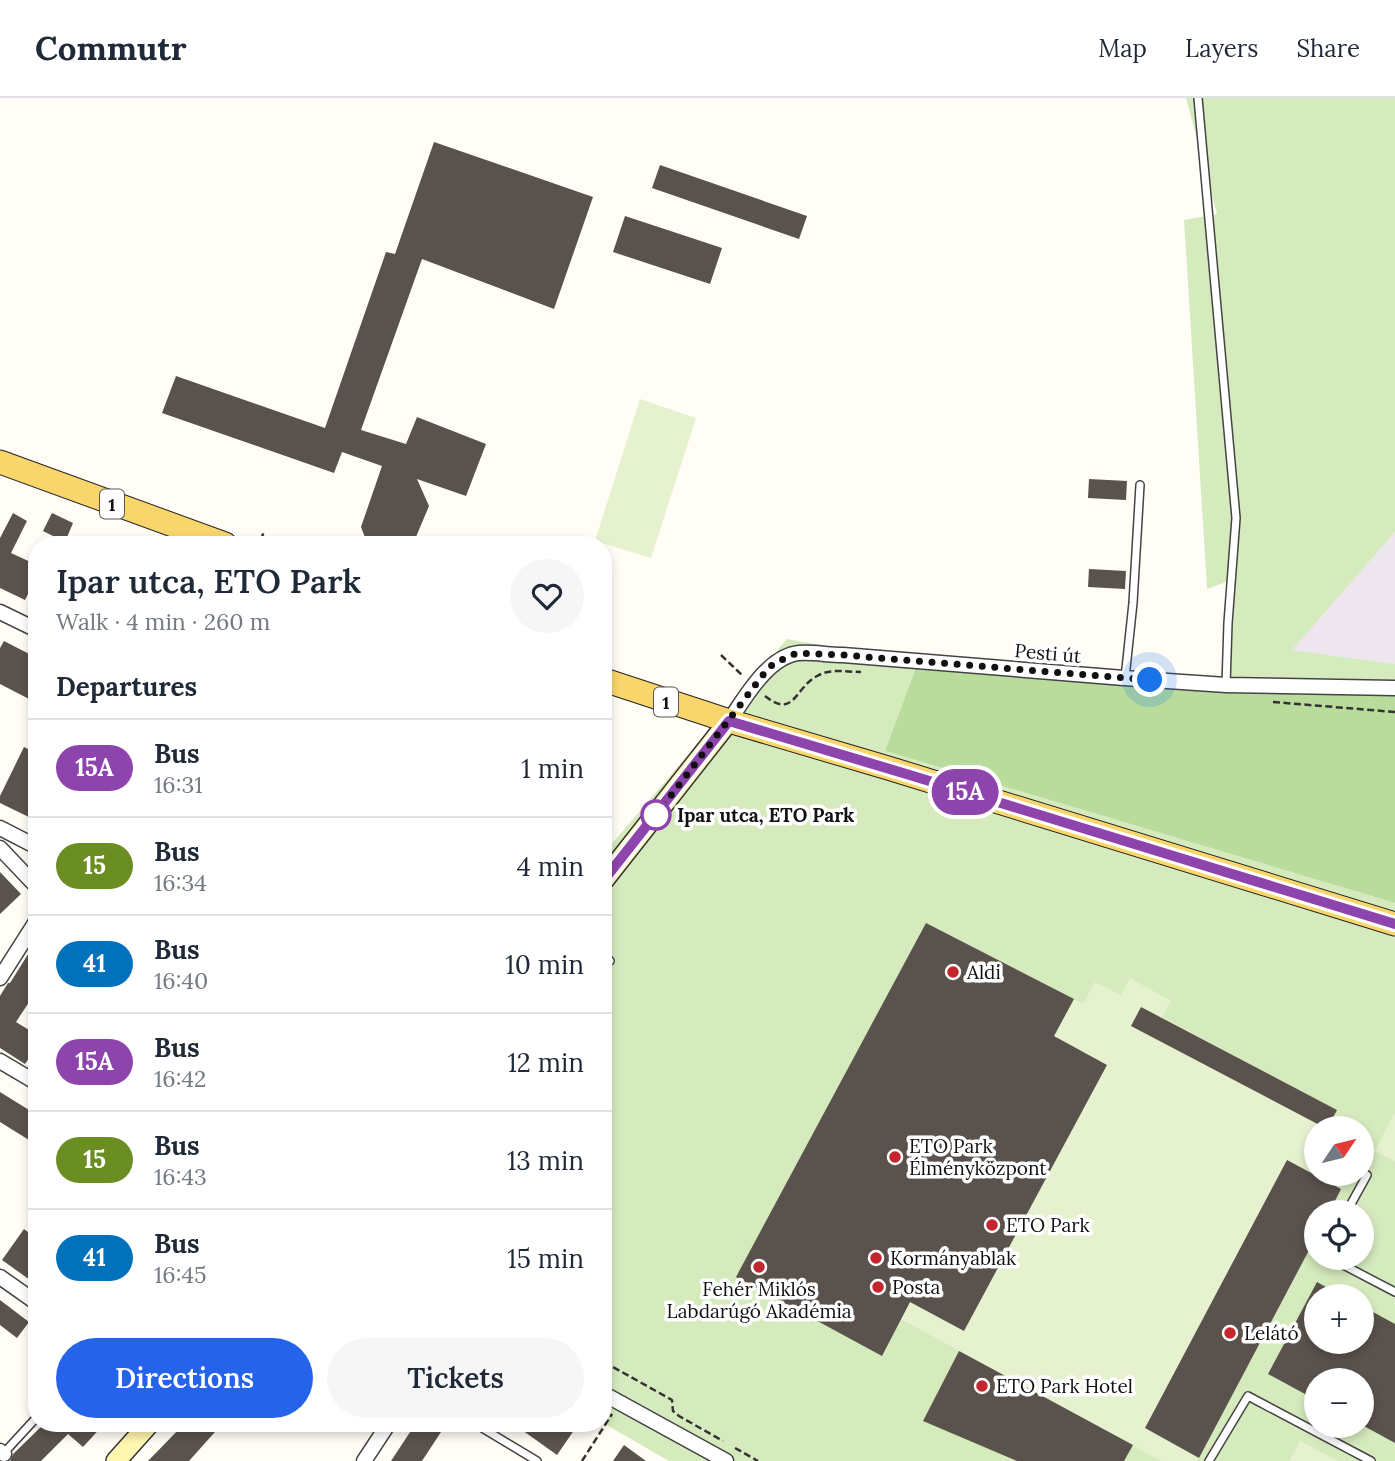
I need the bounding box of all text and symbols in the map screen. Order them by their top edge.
text: Commutr [35,27,187,69]
text: Map [1098,33,1147,64]
text: Layers [1185,33,1258,64]
text: Share [1296,33,1360,64]
road number: 1 [100,490,124,518]
button: heart [510,559,584,633]
text: Ipar utca, ETO Park [56,560,361,602]
text: Walk · 4 min · 260 m [56,607,270,636]
street label: Pesti út [1014,638,1083,668]
your location [1132,662,1167,697]
text: Departures [56,670,197,703]
road number: 1 [654,688,678,716]
text: Bus [154,737,200,770]
text: 15A [75,752,114,783]
text: 1 min [521,752,584,785]
line badge: 15A [925,769,1005,815]
text: 16:31 [154,770,203,799]
text: 15A [946,776,984,807]
marker: Ipar utca, ETO Park [641,800,671,830]
place label: Ipar utca, ETO Park [677,803,854,827]
text: Bus [154,835,200,868]
text: 15 [83,850,106,881]
text: 4 min [517,850,584,883]
text: 16:34 [154,868,207,897]
text: Bus [154,933,200,966]
text: 41 [83,948,106,979]
text: 10 min [505,948,584,981]
place label: Aldi [966,960,1001,984]
marker: Aldi [945,964,961,980]
text: 16:40 [154,966,208,995]
text: Bus [154,1031,200,1064]
text: 15A [75,1046,114,1077]
text: 12 min [507,1046,584,1079]
text: 16:42 [154,1064,206,1093]
north arrow [1304,1116,1374,1186]
map controls [1304,1116,1374,1438]
text: Bus [154,1129,200,1162]
place label: ETO Park Élményközpont [909,1134,1047,1180]
text: 15 [83,1144,106,1175]
text: 13 min [507,1144,584,1177]
marker: ETO Park Élményközpont [887,1149,903,1165]
text: 16:43 [154,1162,207,1191]
button: locate [1304,1200,1374,1270]
place label: ETO Park [1006,1213,1090,1237]
marker: ETO Park [984,1217,1000,1233]
text: Bus [154,1227,200,1260]
text: 41 [83,1242,106,1273]
text: 15 min [507,1242,584,1275]
place label: Kormányablak [890,1246,1017,1270]
marker: Kormányablak [868,1250,884,1266]
marker: Fehér Miklós Labdarúgó Akadémia [751,1259,767,1275]
text: 16:45 [154,1260,206,1289]
place label: Posta [892,1275,941,1299]
place label: Fehér Miklós Labdarúgó Akadémia [666,1277,852,1323]
marker: Posta [870,1279,886,1295]
button: + [1304,1284,1374,1354]
place label: Lelátó [1244,1321,1299,1345]
marker: Lelátó [1222,1325,1238,1341]
button: Directions [56,1338,313,1418]
button: Tickets [327,1338,584,1418]
button: − [1304,1368,1374,1438]
place label: ETO Park Hotel [996,1374,1133,1398]
marker: ETO Park Hotel [974,1378,990,1394]

